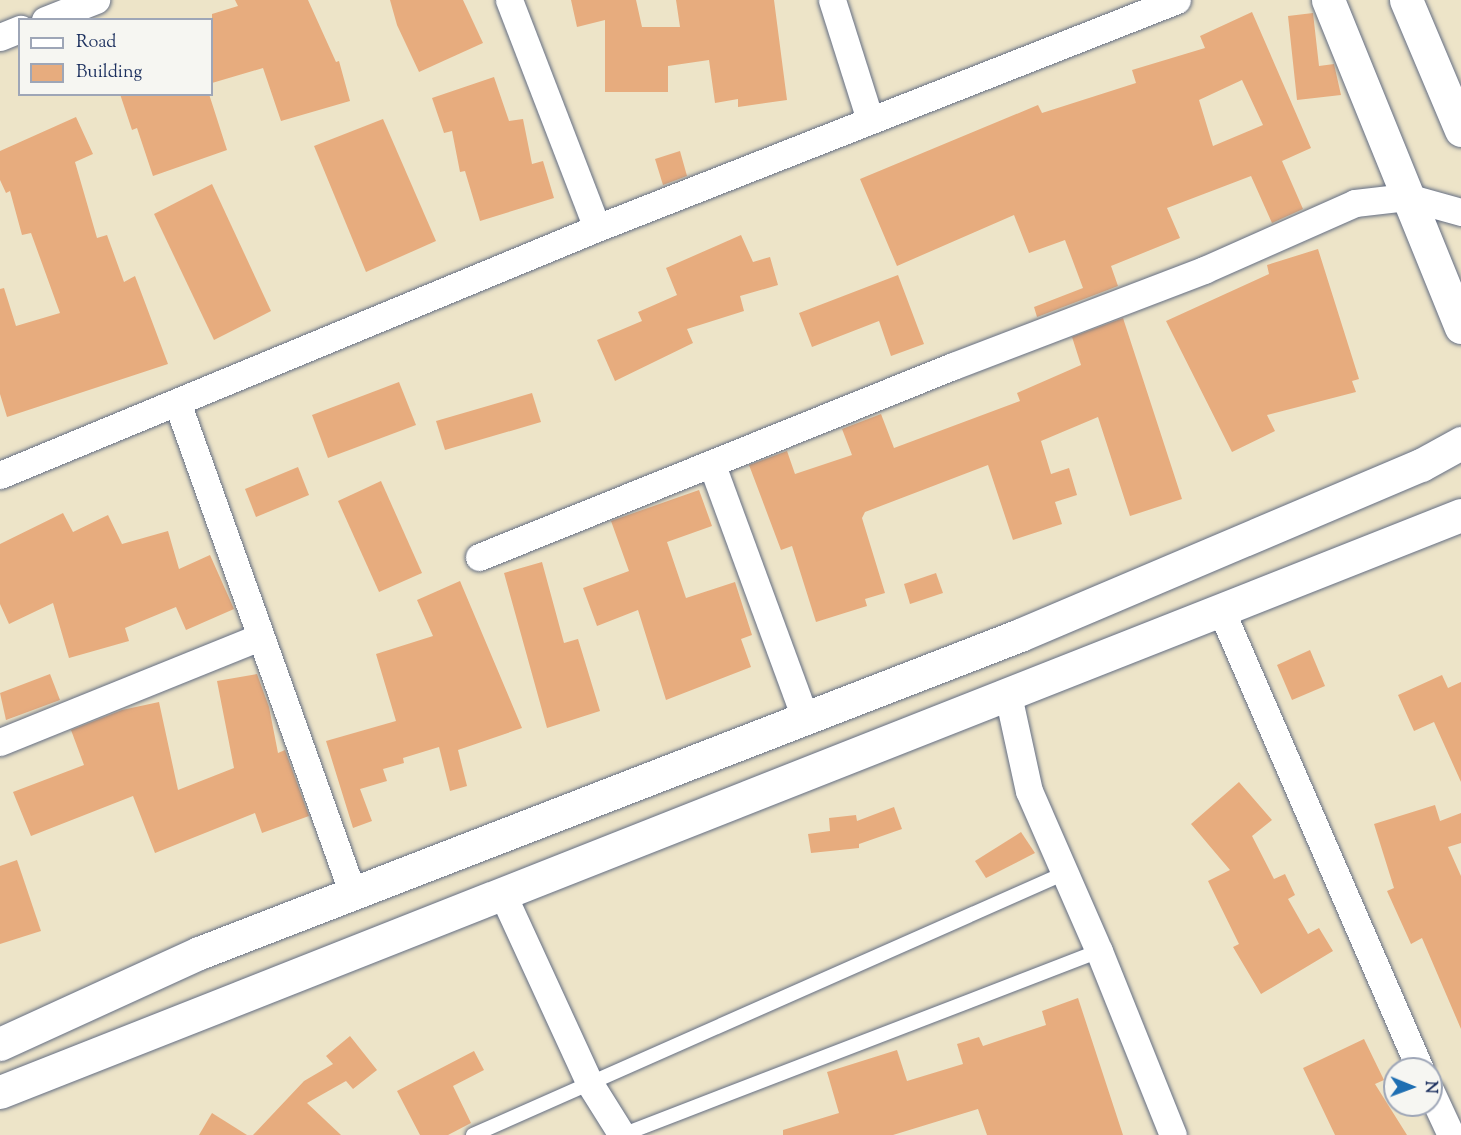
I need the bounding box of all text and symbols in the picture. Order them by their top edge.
legend [18,18,213,96]
text: Road [76,30,116,56]
text: Building [76,60,142,86]
north arrow [1383,1057,1443,1117]
text: N [1418,1081,1441,1094]

